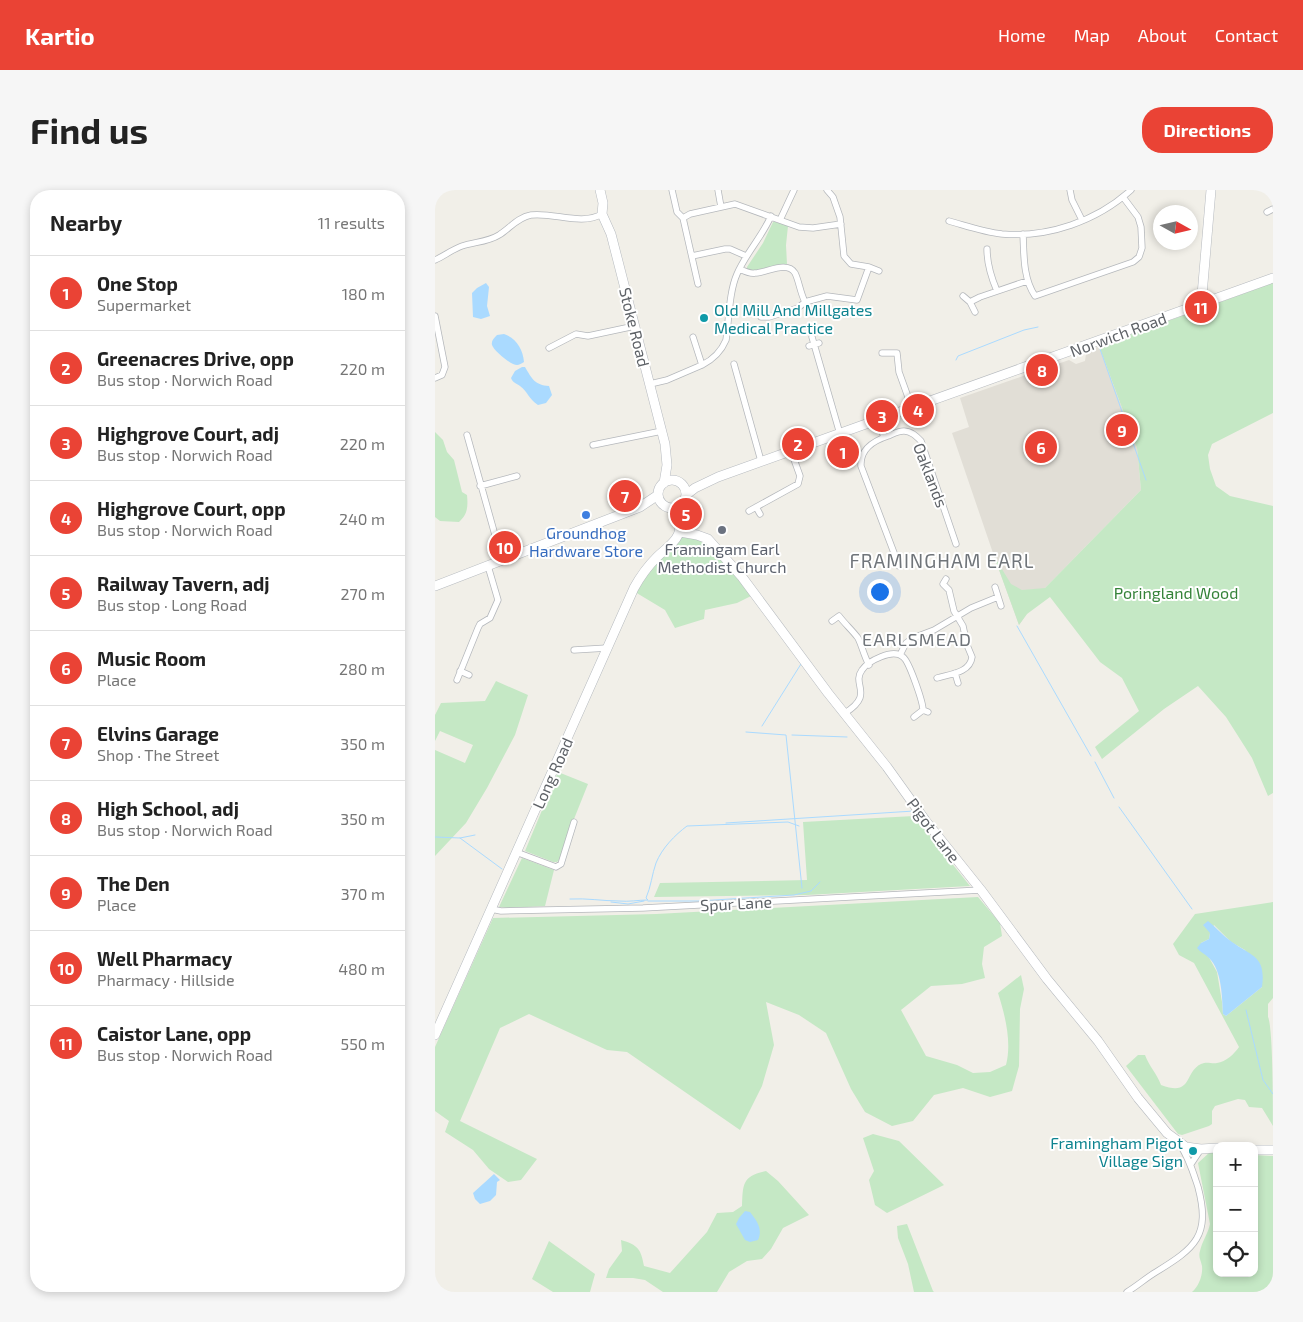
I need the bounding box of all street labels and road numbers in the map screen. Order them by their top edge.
street label: Stoke Road [616,285,654,369]
street label: Norwich Road [1067,308,1169,360]
street label: Oaklands [910,440,952,510]
street label: Long Road [528,734,576,812]
street label: Pigot Lane [904,794,964,866]
street label: Spur Lane [700,892,772,914]

